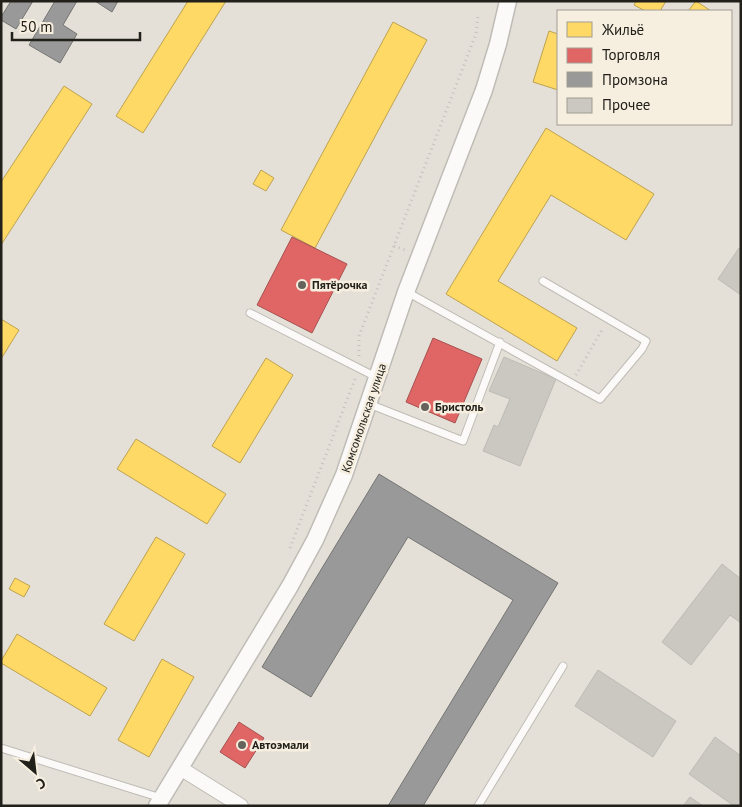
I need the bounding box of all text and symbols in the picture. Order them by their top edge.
scale bar [12,10,140,42]
legend [557,10,732,125]
text: 50 m [20,17,53,36]
text: Жильё [601,20,644,39]
text: Торговля [602,45,660,64]
text: Промзона [602,70,668,89]
text: Прочее [602,95,650,114]
place label: Пятёрочка [312,277,368,292]
marker: Пятёрочка [296,279,308,291]
street label: Комсомольская улица [338,361,389,474]
place label: Бристоль [435,399,484,414]
marker: Бристоль [419,401,431,413]
place label: Автоэмали [252,737,309,752]
marker: Автоэмали [236,739,248,751]
north arrow [10,747,60,797]
text: С [33,774,49,793]

